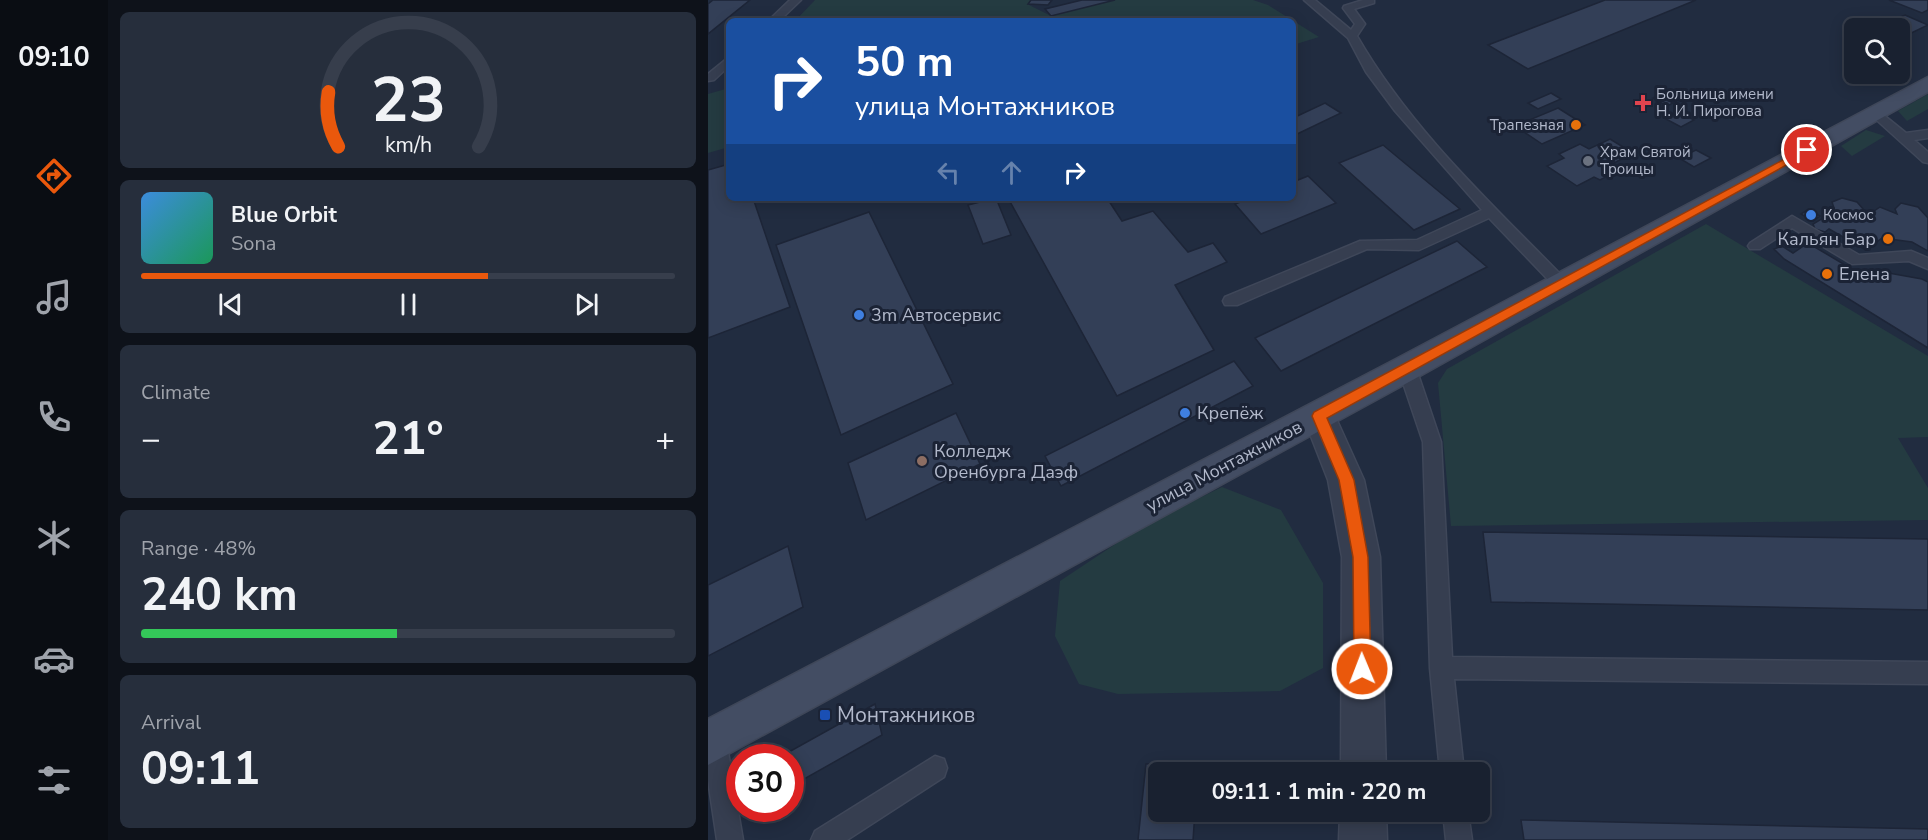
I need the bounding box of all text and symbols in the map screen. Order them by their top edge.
map controls [1844,18,1910,84]
button: search [1844,18,1910,84]
text: 50 m [855,34,954,91]
text: 09:10 [18,39,90,76]
icon: right [756,42,834,120]
text: 23 [371,58,445,143]
place label: Больница имени Н. И. Пирогова [1656,84,1774,121]
text: улица Монтажников [855,88,1115,125]
marker: Больница имени Н. И. Пирогова [1634,94,1652,112]
place label: Трапезная [1490,115,1564,135]
marker: Трапезная [1569,118,1583,132]
pin [1781,124,1832,175]
text: km/h [384,130,432,160]
icon: arrive [1790,133,1823,166]
place label: Храм Святой Троицы [1600,142,1691,179]
marker: Храм Святой Троицы [1581,154,1595,168]
icon: directions [33,155,75,197]
icon: left [932,156,965,189]
icon: ahead [995,156,1028,189]
icon: right [1058,156,1091,189]
text: Blue Orbit [231,200,337,230]
place label: Космос [1823,205,1874,225]
marker: Космос [1804,208,1818,222]
place label: Кальян Бар [1777,227,1876,251]
text: Sona [231,230,276,257]
marker: Кальян Бар [1881,232,1895,246]
place label: Елена [1839,262,1890,286]
marker: Елена [1820,267,1834,281]
icon: music [33,276,75,318]
icon: previous [214,288,247,321]
icon: pause [392,288,425,321]
icon: next [570,288,603,321]
place label: 3m Автосервис [871,303,1001,327]
marker: 3m Автосервис [852,308,866,322]
text: Climate [141,379,210,406]
icon: phone [33,396,75,438]
place label: Крепёж [1197,401,1264,425]
marker: Крепёж [1178,406,1192,420]
text: 21° [372,409,444,470]
street label: улица Монтажников [1142,415,1306,517]
text: − [141,417,161,462]
text: + [655,417,675,462]
place label: Колледж Оренбурга Даэф [934,439,1078,484]
marker: Колледж Оренбурга Даэф [915,454,929,468]
icon: climate [33,517,75,559]
text: Range · 48% [141,535,256,562]
text: 240 km [141,565,298,626]
position arrow [1330,637,1394,701]
icon: car [33,638,75,680]
place label: Монтажников [837,701,975,729]
marker: Монтажников [818,708,832,722]
text: Arrival [141,709,201,736]
text: 09:11 [141,739,260,800]
speed limit sign: 30 [726,744,804,822]
icon: filters [33,759,75,801]
text: 09:11 · 1 min · 220 m [1212,777,1426,807]

